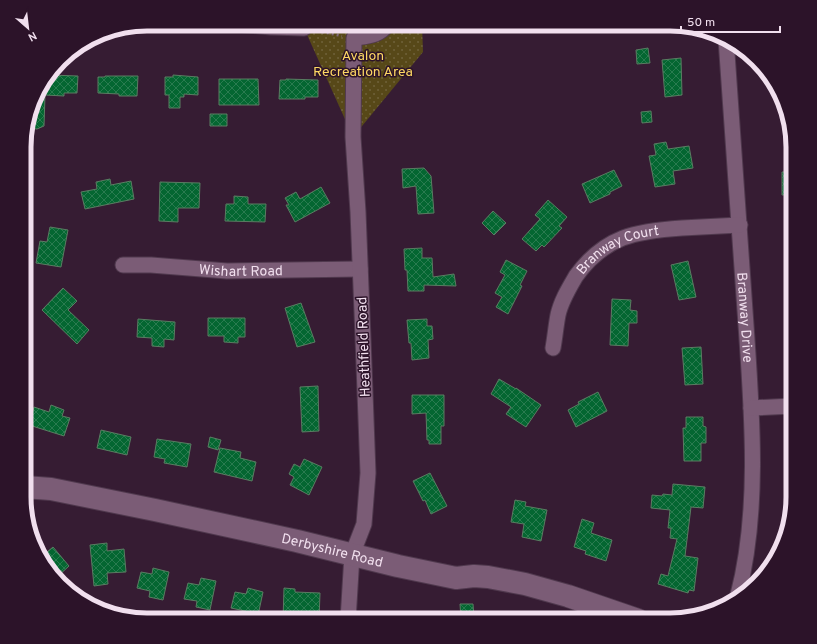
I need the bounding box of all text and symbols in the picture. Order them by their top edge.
north arrow [8,8,48,48]
scale bar [681,8,780,34]
text: 50 m [687,15,715,31]
text: N [25,28,39,44]
park label: Avalon Recreation Area [313,48,413,81]
street label: Branway Court [573,223,660,278]
street label: Wishart Road [198,262,283,281]
street label: Branway Drive [732,272,756,363]
street label: Heathfield Road [354,297,375,397]
street label: Derbyshire Road [280,531,385,572]

